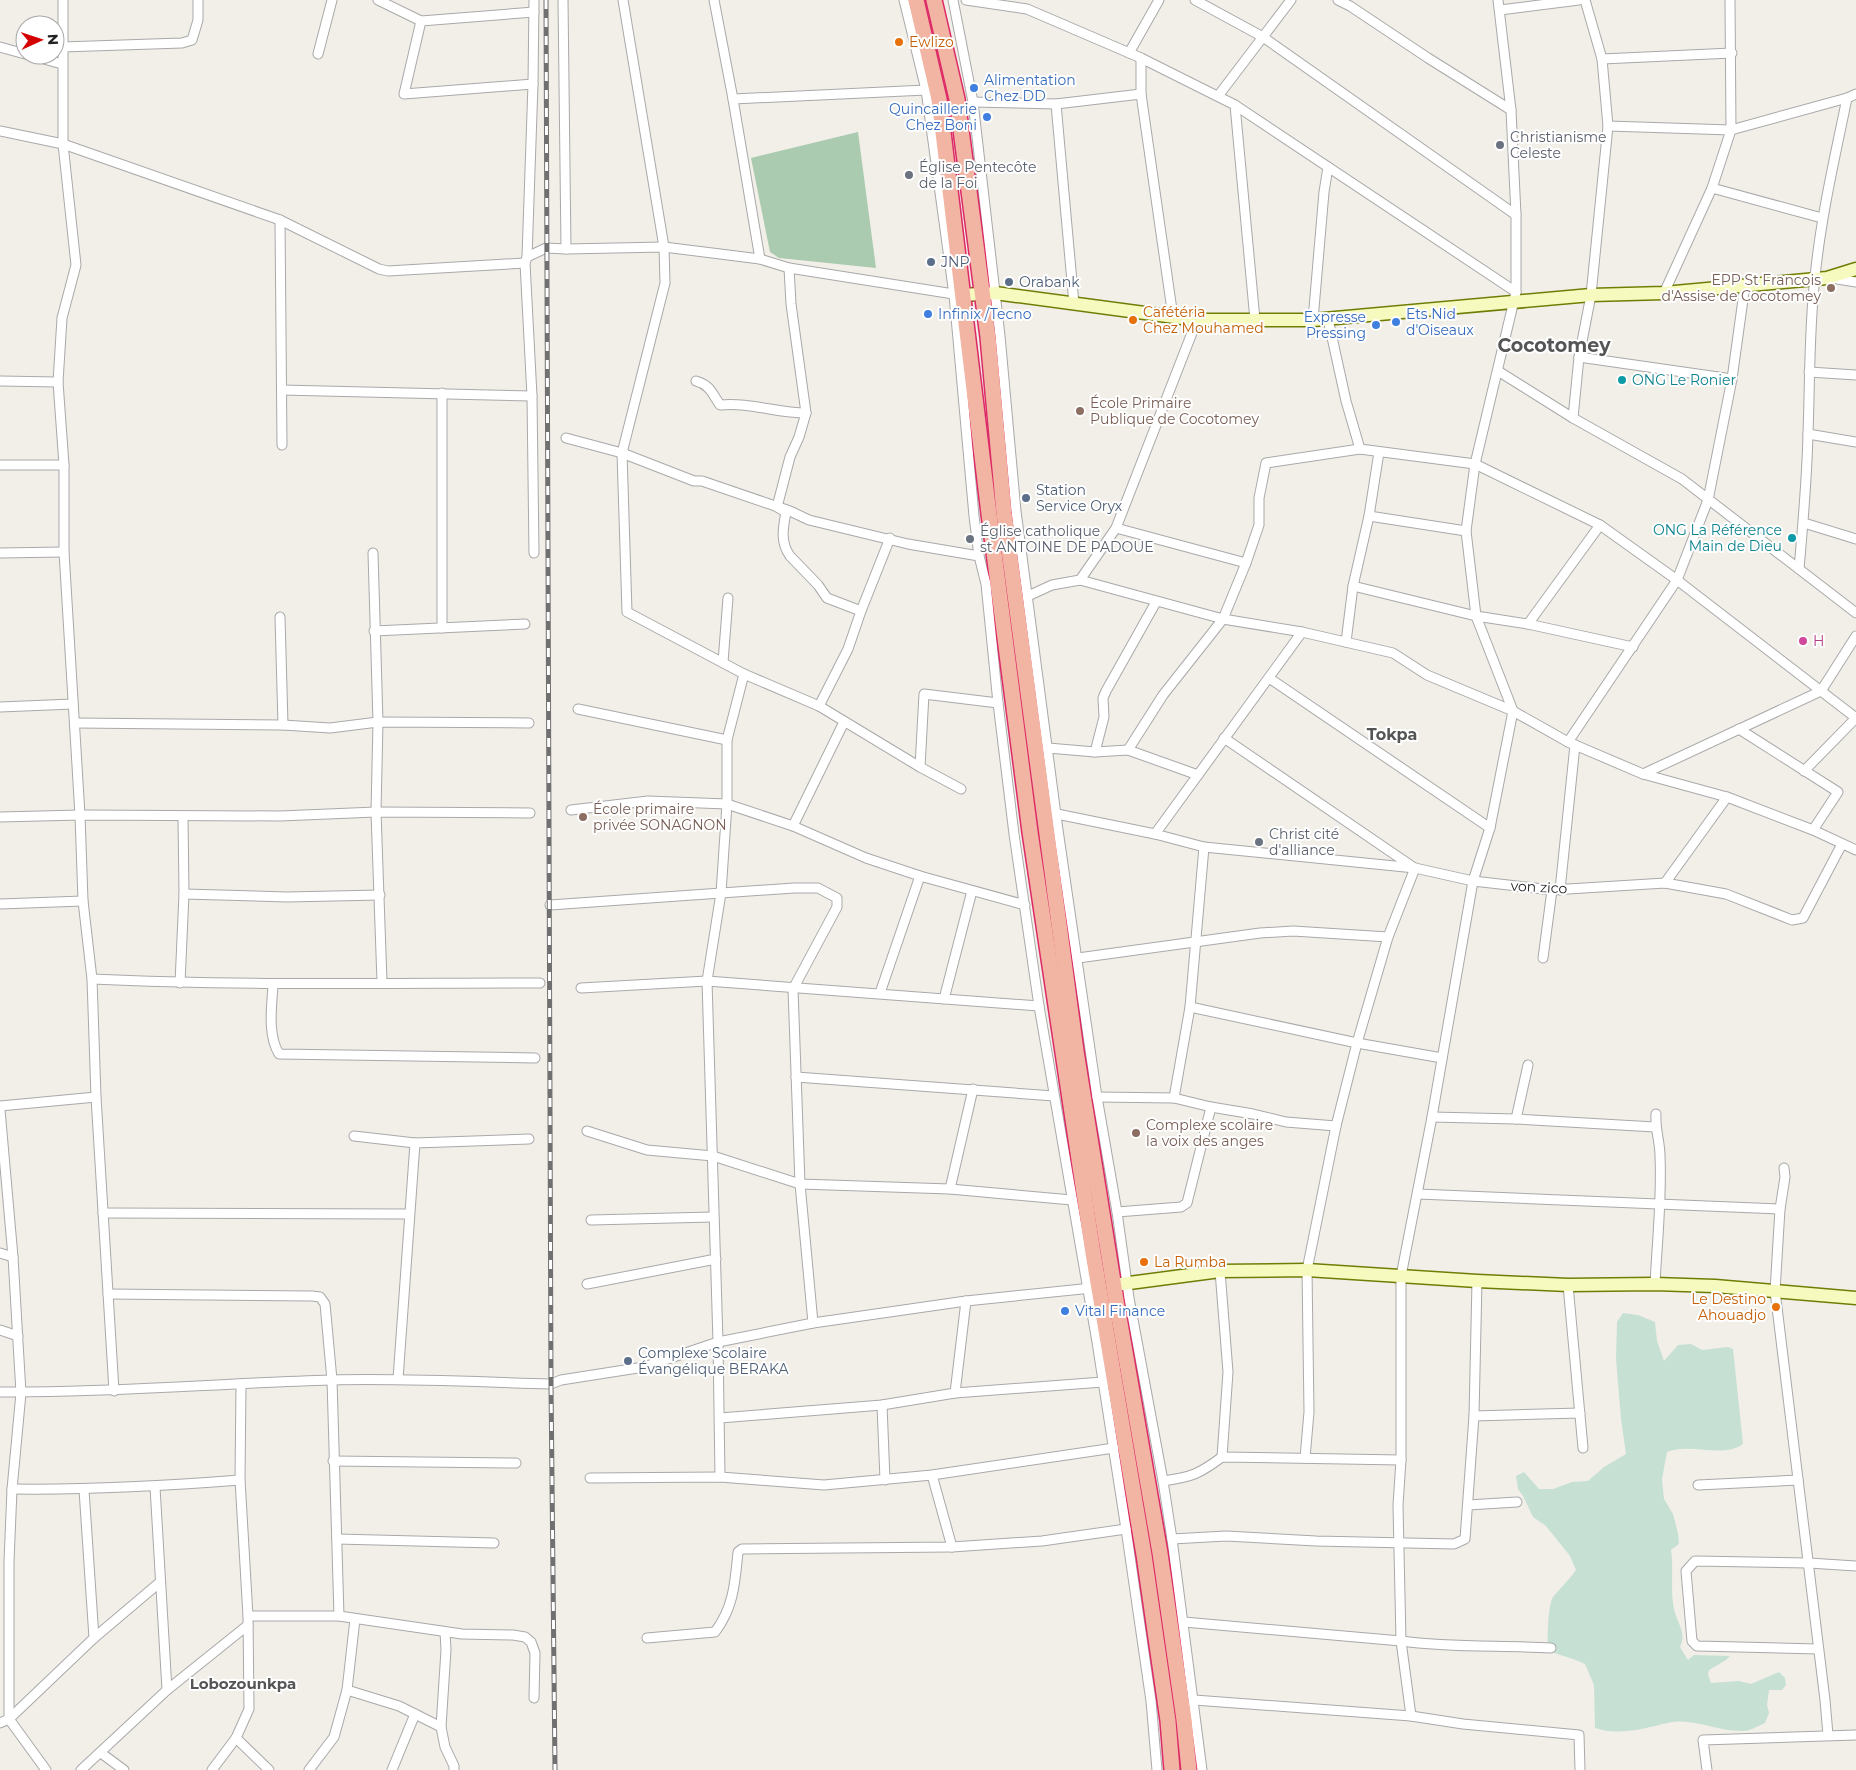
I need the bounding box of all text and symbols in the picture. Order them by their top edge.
north arrow [15,15,65,65]
text: N [44,33,62,45]
place label: Ewlizo [909,33,954,51]
marker: Ewlizo [893,36,905,48]
place label: Alimentation Chez DD [984,71,1076,105]
marker: Alimentation Chez DD [968,82,980,94]
place label: Quincaillerie Chez Boni [889,100,977,134]
marker: Quincaillerie Chez Boni [981,111,993,123]
place label: Christianisme Celeste [1510,128,1607,162]
marker: Christianisme Celeste [1494,139,1506,151]
place label: Église Pentecôte de la Foi [919,158,1036,192]
marker: Église Pentecôte de la Foi [903,169,915,181]
place label: JNP [940,253,969,271]
marker: JNP [925,256,937,268]
place label: EPP St Francois d'Assise de Cocotomey [1661,271,1821,305]
place label: Orabank [1019,273,1080,291]
marker: Orabank [1003,276,1015,288]
marker: EPP St Francois d'Assise de Cocotomey [1825,282,1837,294]
place label: Cafétéria Chez Mouhamed [1143,303,1264,337]
place label: Infinix /Tecno [938,305,1032,323]
place label: Ets Nid d'Oiseaux [1406,305,1474,339]
marker: Infinix /Tecno [922,308,934,320]
place label: Expresse Pressing [1304,308,1366,342]
marker: Cafétéria Chez Mouhamed [1127,314,1139,326]
marker: Ets Nid d'Oiseaux [1390,316,1402,328]
marker: Expresse Pressing [1370,319,1382,331]
district label: Cocotomey [1497,334,1611,357]
place label: ONG Le Ronier [1632,371,1736,389]
marker: ONG Le Ronier [1616,374,1628,386]
place label: École Primaire Publique de Cocotomey [1090,394,1259,428]
marker: École Primaire Publique de Cocotomey [1074,405,1086,417]
place label: Station Service Oryx [1036,481,1123,515]
marker: Station Service Oryx [1020,492,1032,504]
place label: ONG La Référence Main de Dieu [1653,521,1782,555]
place label: Église catholique st ANTOINE DE PADOUE [980,522,1154,556]
marker: ONG La Référence Main de Dieu [1786,532,1798,544]
marker: Église catholique st ANTOINE DE PADOUE [964,533,976,545]
place label: H [1813,632,1824,650]
marker: H [1797,635,1809,647]
district label: Tokpa [1367,725,1417,744]
place label: École primaire privée SONAGNON [593,800,727,834]
marker: École primaire privée SONAGNON [577,811,589,823]
place label: Christ cité d'alliance [1269,825,1339,859]
marker: Christ cité d'alliance [1253,836,1265,848]
street label: von zico [1510,877,1568,897]
place label: Complexe scolaire la voix des anges [1146,1116,1273,1150]
marker: Complexe scolaire la voix des anges [1130,1127,1142,1139]
place label: La Rumba [1154,1253,1226,1271]
marker: La Rumba [1138,1256,1150,1268]
place label: Le Destino Ahouadjo [1691,1290,1766,1324]
marker: Le Destino Ahouadjo [1770,1301,1782,1313]
place label: Vital Finance [1075,1302,1165,1320]
marker: Vital Finance [1059,1305,1071,1317]
place label: Complexe Scolaire Évangélique BERAKA [638,1344,790,1378]
marker: Complexe Scolaire Évangélique BERAKA [622,1355,634,1367]
district label: Lobozounkpa [190,1674,296,1693]

